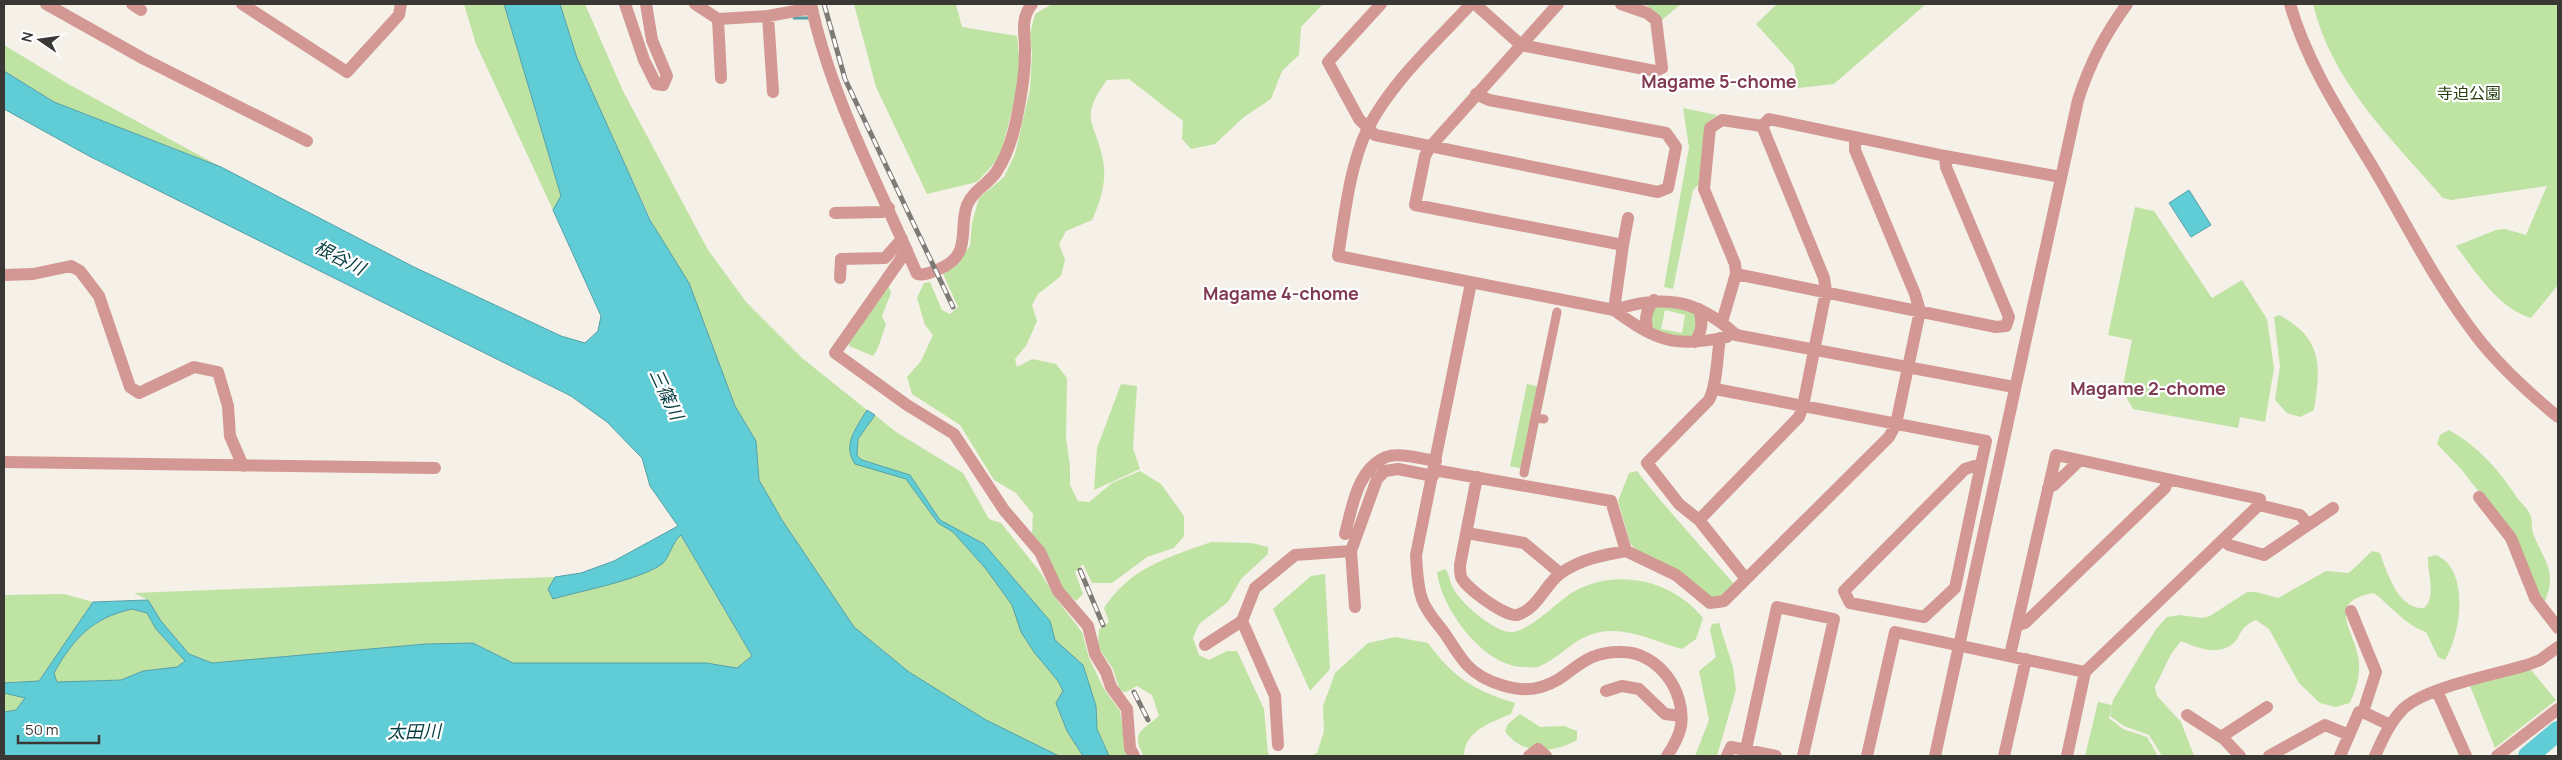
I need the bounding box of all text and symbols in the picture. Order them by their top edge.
north arrow [15,15,65,65]
text: N [16,30,37,44]
district label: Magame 5-chome [1641,69,1797,93]
park label: 寺迫公園 [2437,82,2501,104]
water label: 根谷川 [310,234,371,281]
district label: Magame 4-chome [1203,281,1359,305]
water label: 三篠川 [645,364,690,425]
district label: Magame 2-chome [2070,376,2226,400]
scale bar [18,712,99,744]
water label: 太田川 [387,718,443,743]
text: 50 m [25,719,59,740]

